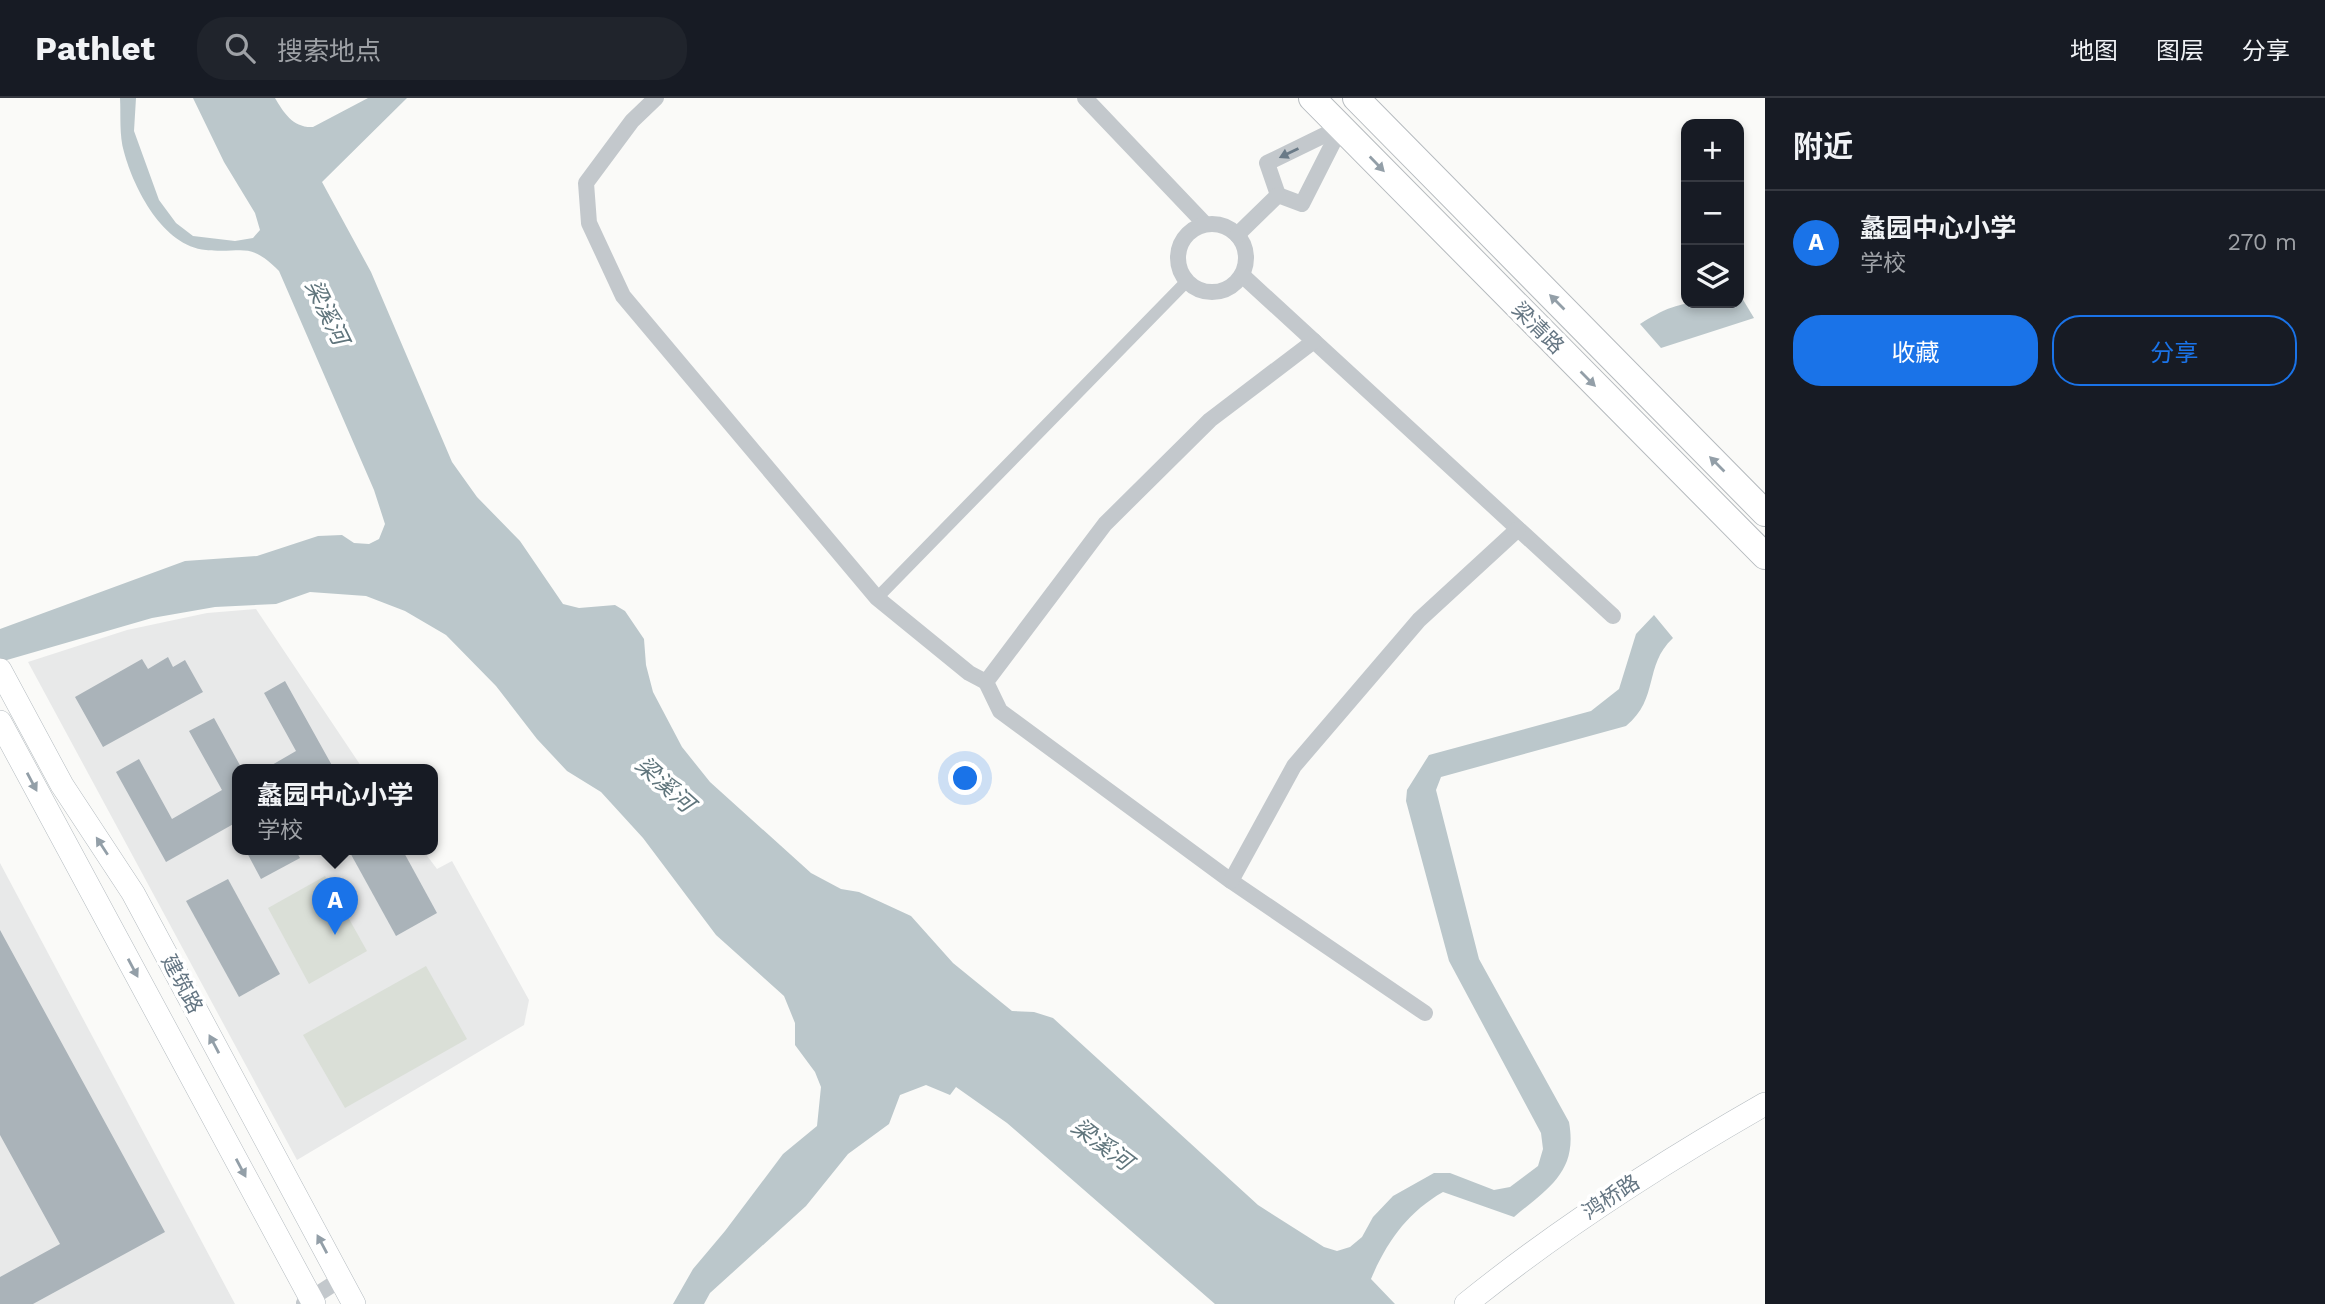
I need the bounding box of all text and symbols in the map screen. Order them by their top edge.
search box [197,17,687,80]
text: Pathlet [35,29,155,68]
icon: search [221,29,259,67]
text: 搜索地点 [277,36,381,66]
text: 地图 [2070,37,2118,65]
text: 图层 [2156,37,2204,65]
text: 分享 [2242,37,2290,65]
map controls [1681,119,1744,308]
button: + [1681,119,1744,182]
text: 附近 [1793,129,1853,164]
one-way arrow [1279,147,1299,158]
one-way arrow [1369,155,1385,172]
button: − [1681,182,1744,245]
text: 蠡园中心小学 [1860,213,2016,243]
text: A [1808,229,1824,256]
text: 270 m [2228,229,2297,256]
button: layers [1681,245,1744,308]
text: 学校 [1860,250,1906,277]
water label: 梁溪河 [299,275,356,353]
one-way arrow [1550,294,1566,311]
street label: 梁清路 [1507,297,1569,359]
button: 收藏 [1793,315,2038,386]
button: 分享 [2052,315,2297,386]
one-way arrow [1580,370,1597,387]
one-way arrow [1709,456,1725,472]
water label: 梁溪河 [630,751,702,820]
your location [948,761,982,795]
popup [232,764,438,855]
one-way arrow [26,772,38,792]
text: 蠡园中心小学 [257,780,413,810]
text: 学校 [257,817,303,844]
one-way arrow [95,837,109,855]
pin: A [312,877,358,935]
street label: 建筑路 [157,950,208,1017]
one-way arrow [127,958,139,978]
one-way arrow [208,1034,220,1053]
water label: 梁溪河 [1066,1113,1141,1178]
one-way arrow [235,1158,247,1178]
street label: 鸿桥路 [1578,1169,1644,1224]
one-way arrow [316,1234,328,1254]

